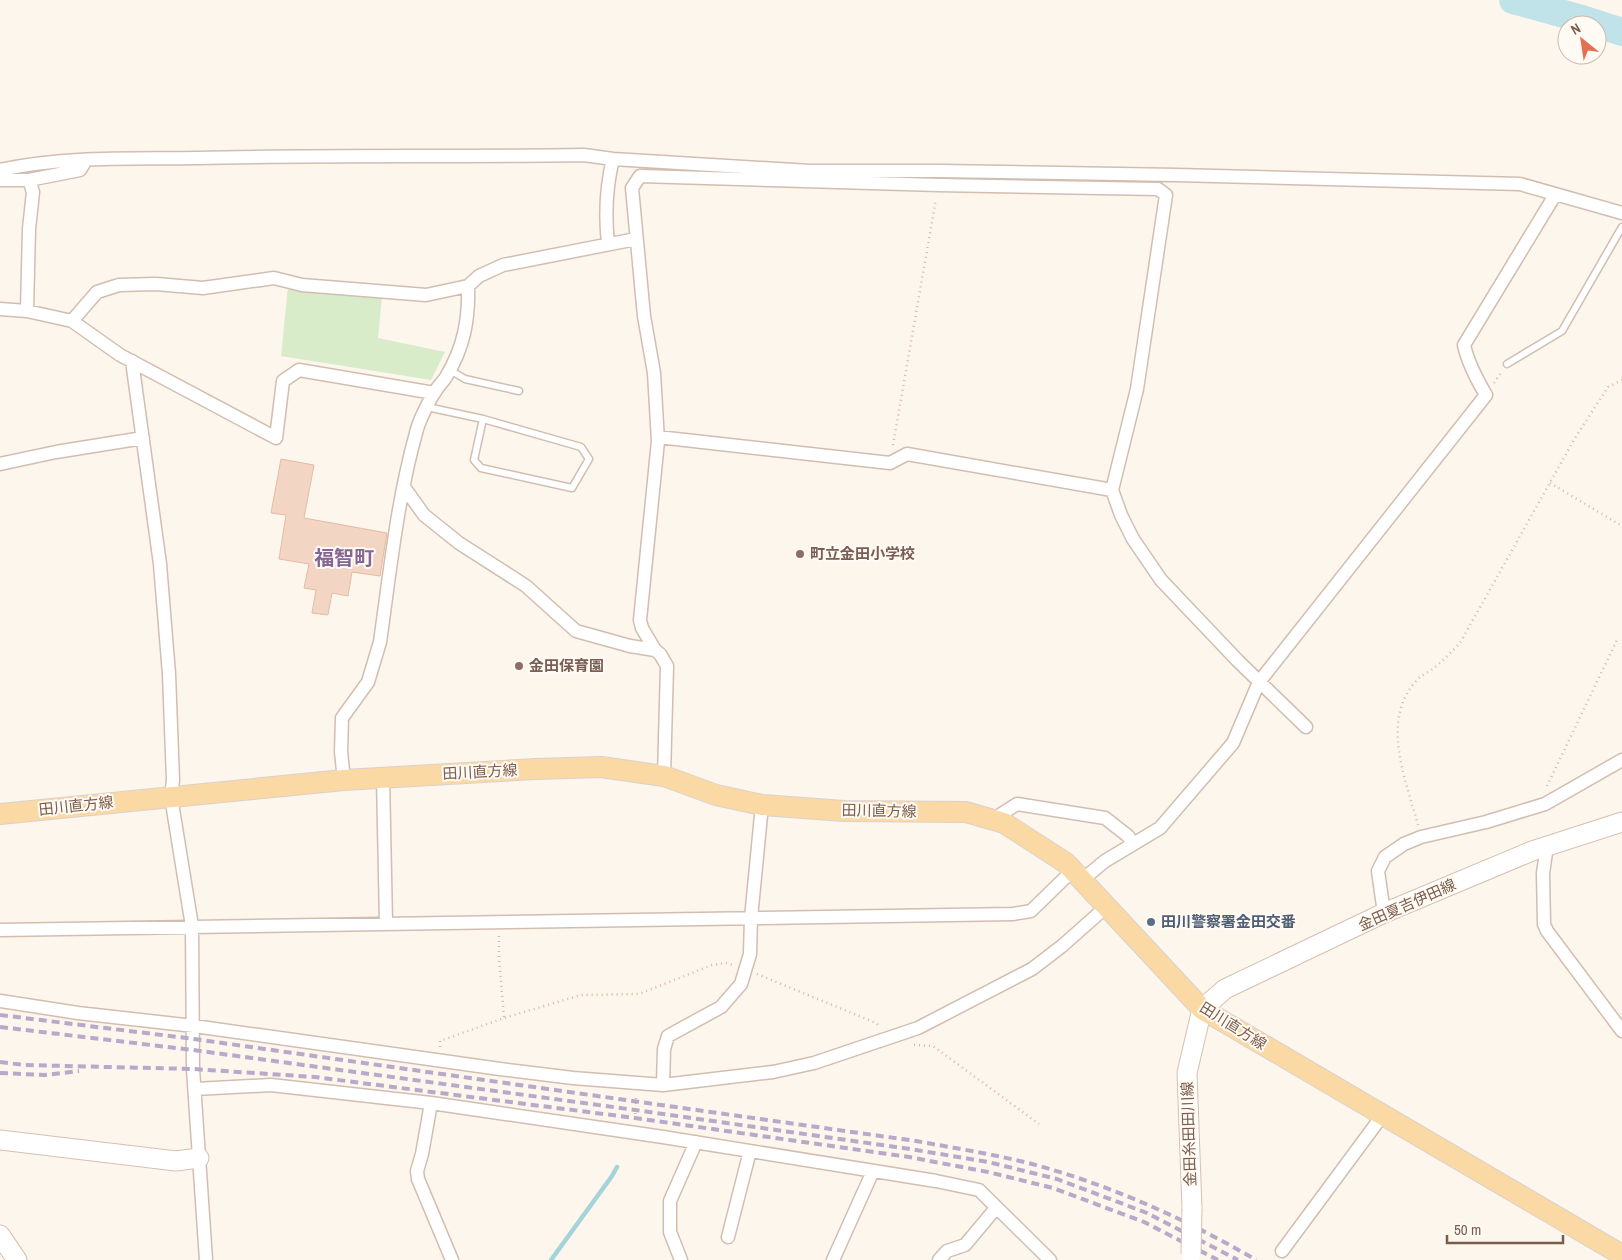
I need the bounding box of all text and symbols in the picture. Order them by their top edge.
north arrow [1557,15,1607,65]
text: N [1567,19,1584,39]
place label: 町立金田小学校 [810,543,915,564]
district label: 福智町 [314,544,374,571]
marker: 町立金田小学校 [794,548,806,560]
place label: 金田保育園 [529,655,604,676]
marker: 金田保育園 [513,660,525,672]
street label: 田川直方線 [442,759,518,784]
street label: 田川直方線 [38,791,114,820]
street label: 田川直方線 [841,799,917,822]
street label: 金田夏吉伊田線 [1355,874,1459,935]
place label: 田川警察署金田交番 [1161,911,1296,932]
marker: 田川警察署金田交番 [1145,916,1157,928]
street label: 田川直方線 [1196,997,1271,1054]
street label: 金田糸田田川線 [1176,1081,1201,1187]
scale bar [1447,1212,1563,1244]
text: 50 m [1454,1219,1481,1240]

